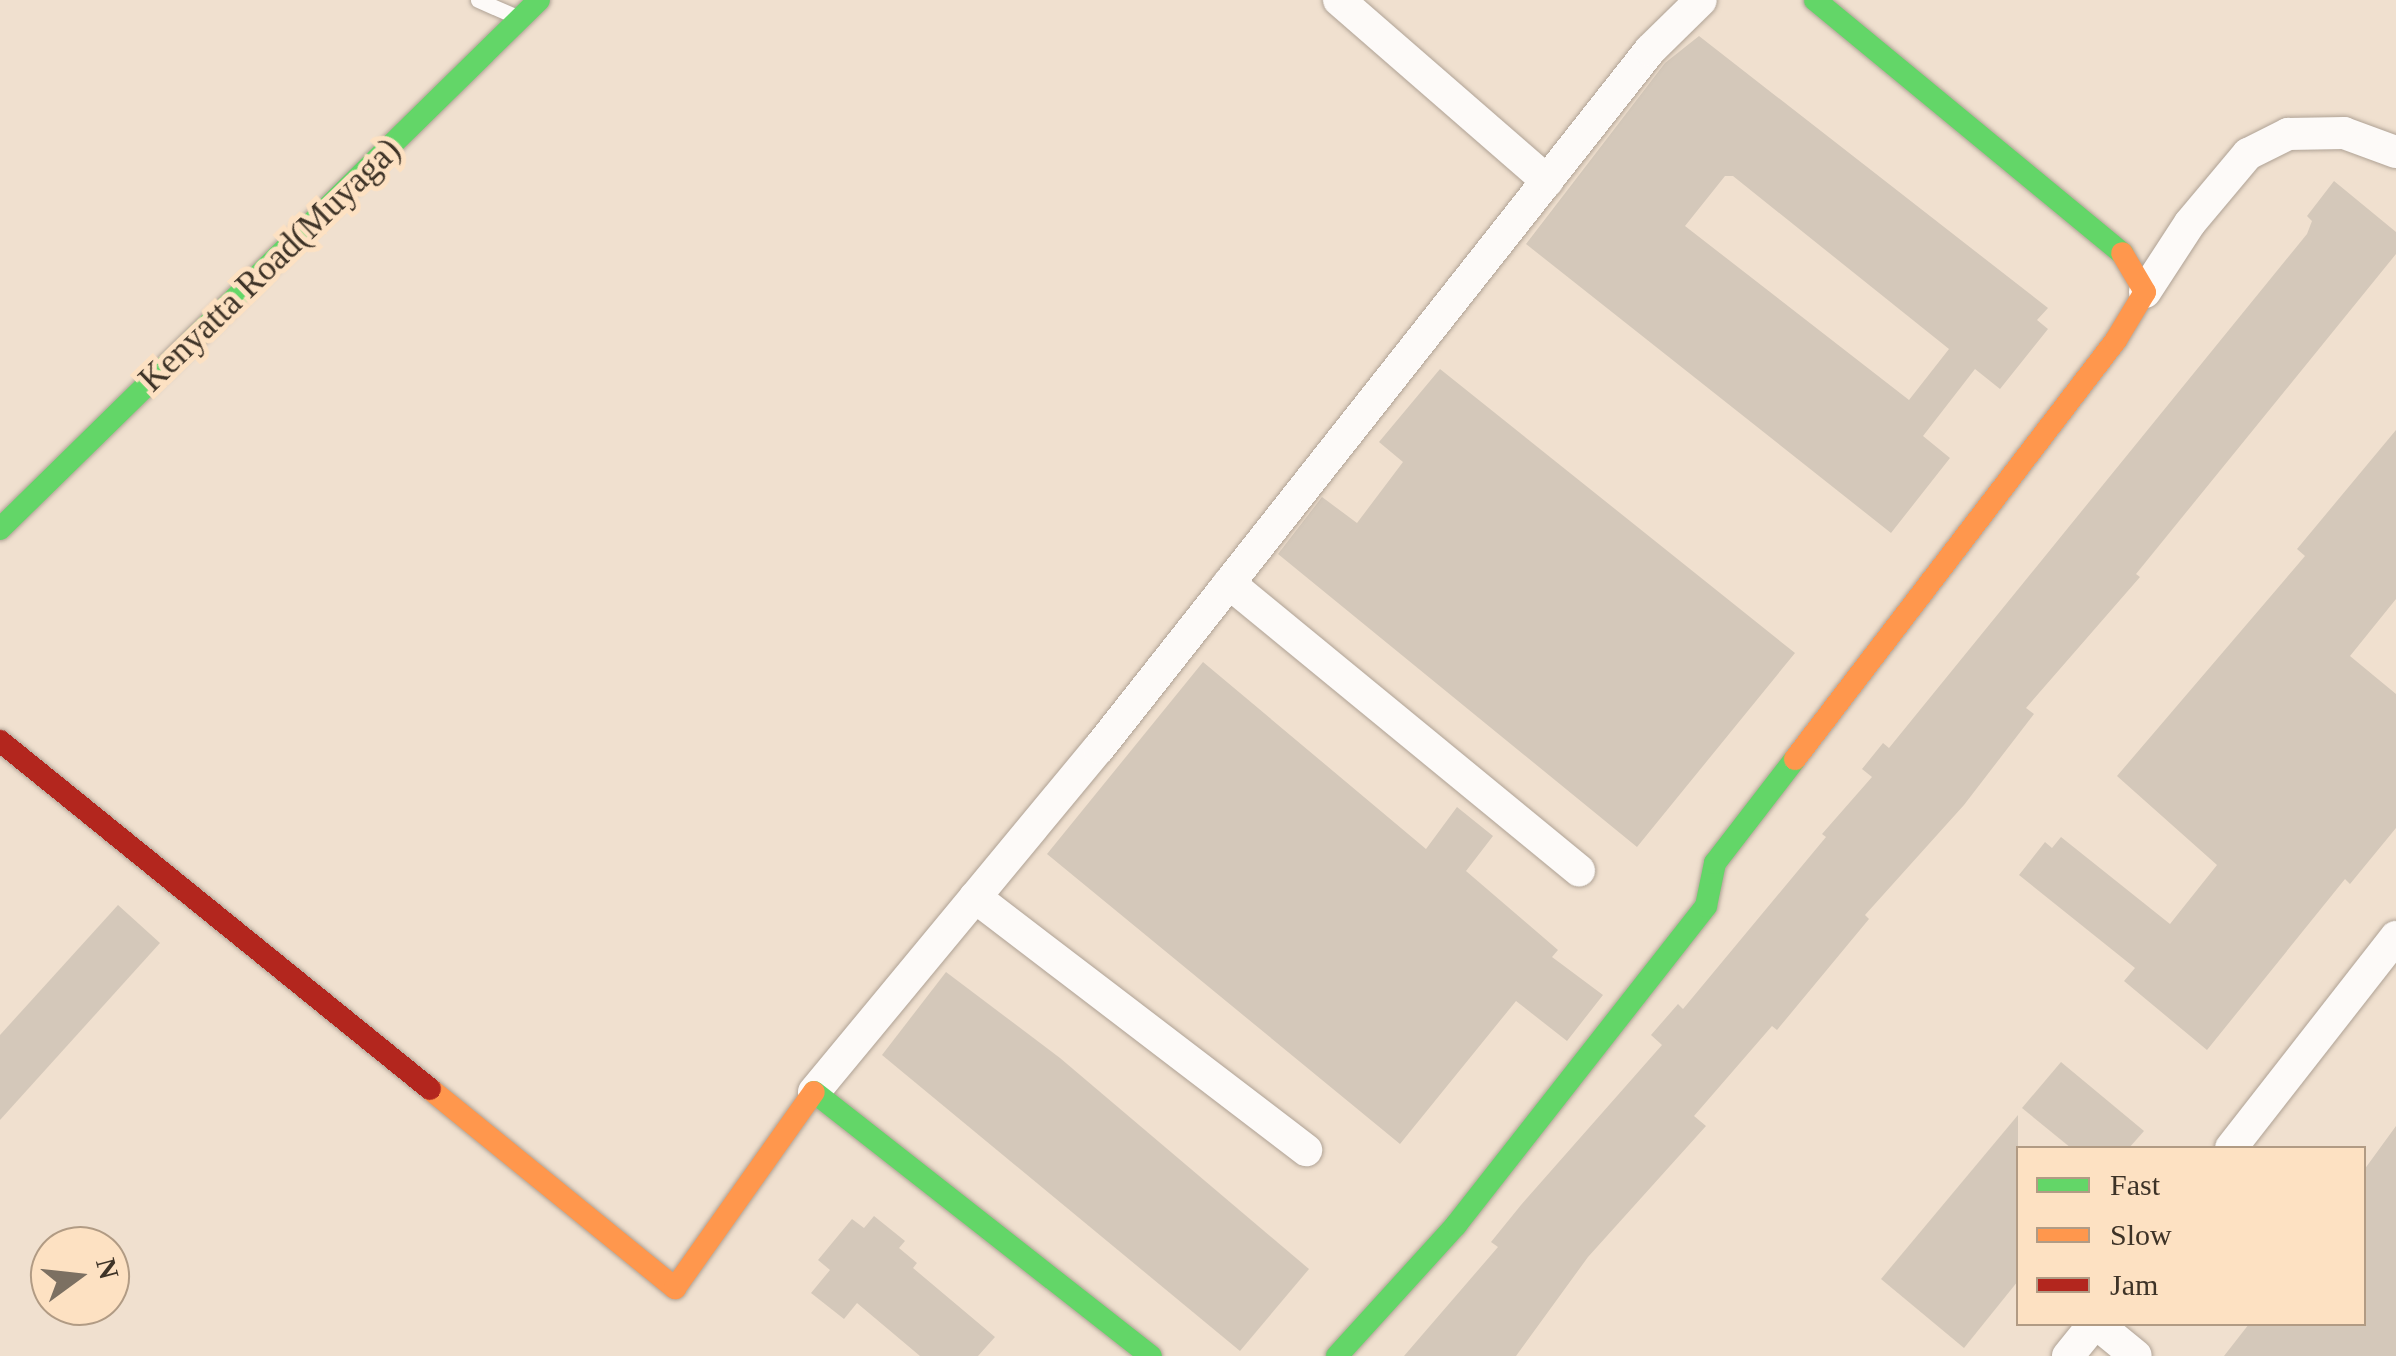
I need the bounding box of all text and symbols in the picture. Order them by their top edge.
street label: Kenyatta Road(Muyaga) [131,129,409,401]
legend [2016,1146,2366,1326]
text: Fast [2110,1168,2160,1201]
text: Slow [2110,1218,2172,1251]
north arrow [30,1226,130,1326]
text: N [90,1255,125,1282]
text: Jam [2110,1268,2158,1301]

